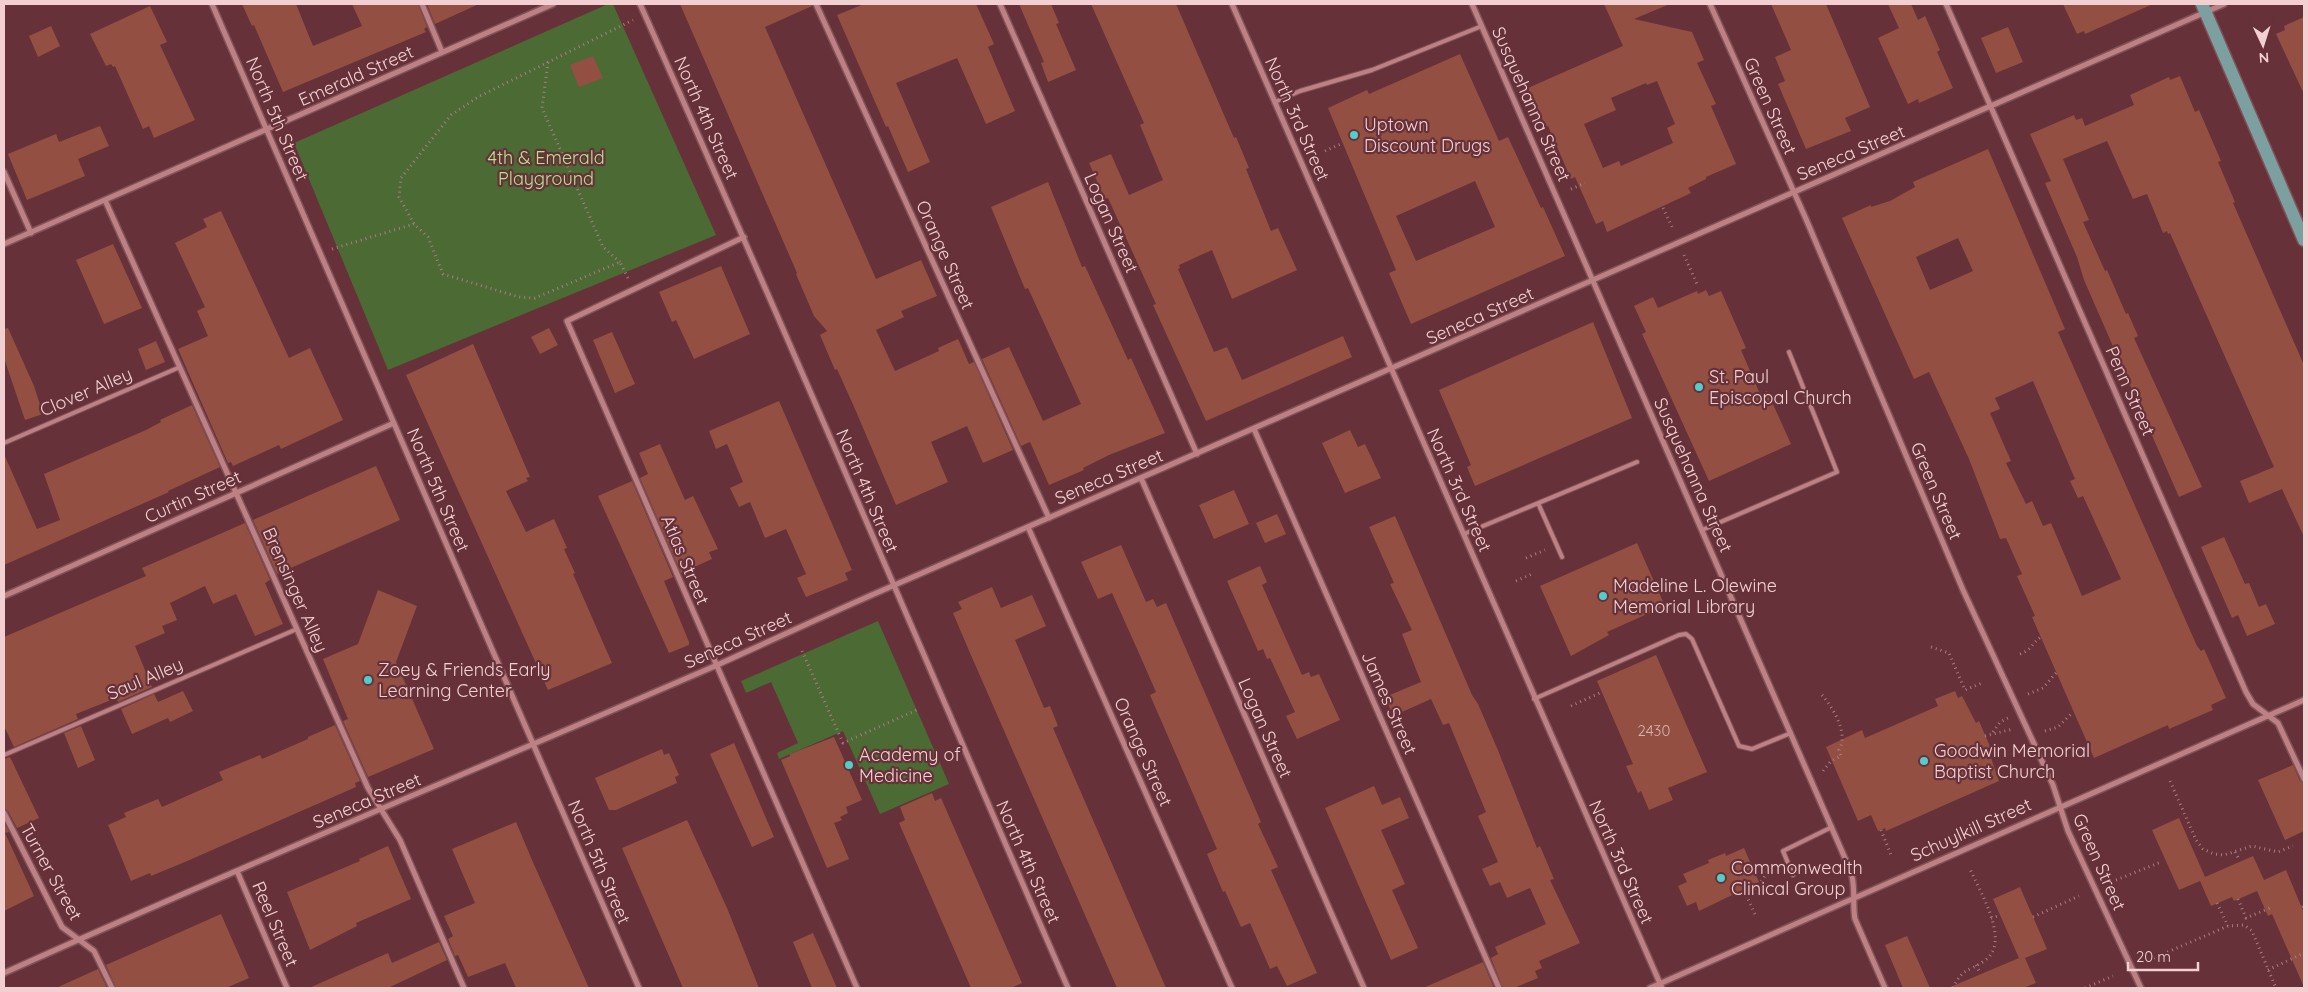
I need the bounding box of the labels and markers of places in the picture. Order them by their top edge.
place label: Uptown Discount Drugs [1364,113,1491,157]
marker: Uptown Discount Drugs [1348,129,1360,141]
place label: St. Paul Episcopal Church [1709,365,1852,409]
marker: St. Paul Episcopal Church [1693,381,1705,393]
place label: Madeline L. Olewine Memorial Library [1613,574,1777,618]
marker: Madeline L. Olewine Memorial Library [1597,590,1609,602]
place label: Zoey & Friends Early Learning Center [378,658,551,702]
marker: Zoey & Friends Early Learning Center [362,674,374,686]
place label: Goodwin Memorial Baptist Church [1934,739,2090,783]
place label: Academy of Medicine [859,743,961,787]
marker: Goodwin Memorial Baptist Church [1918,755,1930,767]
marker: Academy of Medicine [843,759,855,771]
place label: Commonwealth Clinical Group [1731,856,1863,900]
marker: Commonwealth Clinical Group [1715,872,1727,884]

